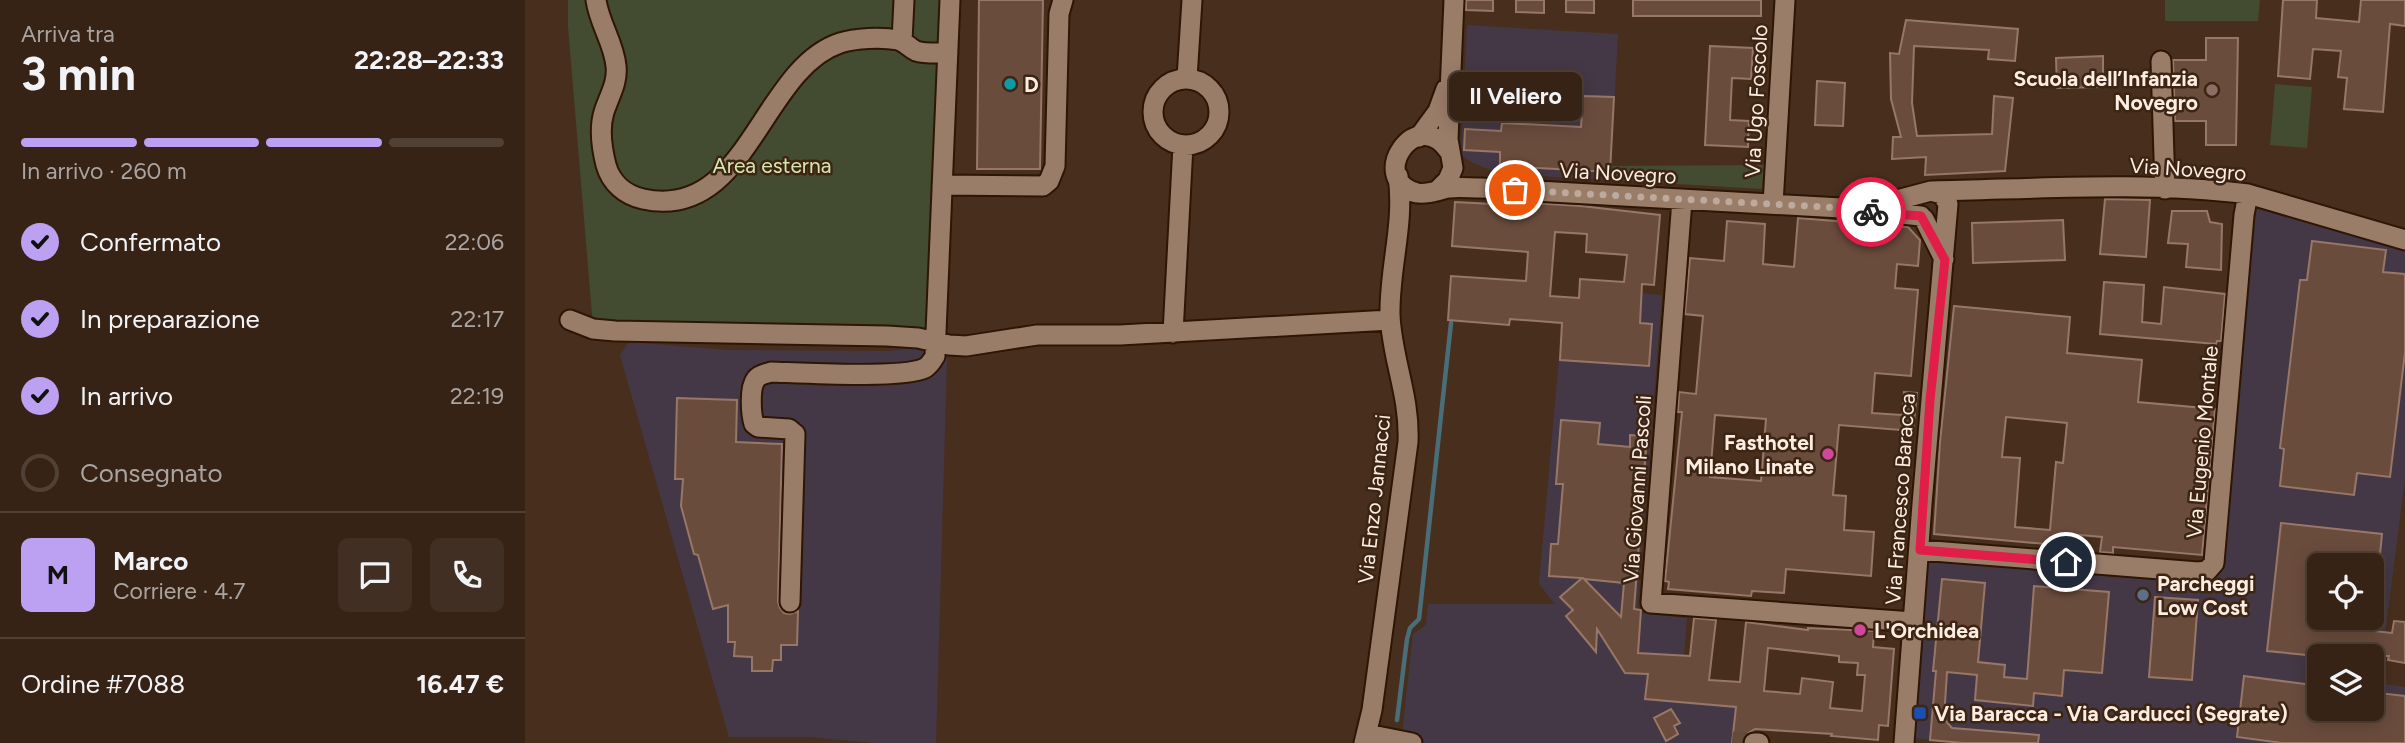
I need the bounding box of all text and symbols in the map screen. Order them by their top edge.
text: Arriva tra [21,20,115,48]
street label: Via Ugo Foscolo [1740,24,1772,178]
text: 22:28–22:33 [354,44,504,76]
text: 3 min [21,46,136,102]
place label: Scuola dell’Infanzia Novegro [2013,66,2198,115]
callout: Il Veliero [1448,71,1581,120]
place label: D [1024,72,1039,97]
marker: D [1002,76,1018,92]
text: Il Veliero [1469,82,1562,110]
marker: Scuola dell’Infanzia Novegro [2204,82,2220,98]
street label: Via Novegro [2129,152,2247,186]
park label: Area esterna [713,153,831,178]
text: In arrivo · 260 m [21,157,186,185]
street label: Via Novegro [1559,157,1677,189]
pin [1485,160,1545,220]
icon: bag [1496,171,1534,209]
courier [1836,177,1906,247]
icon: bike [1852,193,1890,231]
icon: check [21,223,59,261]
text: Confermato [80,226,221,258]
text: 22:06 [445,228,504,256]
icon: check [21,300,59,338]
text: In preparazione [80,303,260,335]
text: 22:17 [451,305,504,333]
street label: Via Eugenio Montale [2181,344,2223,540]
icon: check [21,377,59,415]
text: In arrivo [80,380,173,412]
text: 22:19 [450,382,504,410]
street label: Via Francesco Baracca [1880,392,1920,606]
street label: Via Giovanni Pascoli [1618,394,1656,584]
street label: Via Enzo Jannacci [1353,413,1395,585]
place label: Fasthotel Milano Linate [1685,430,1814,479]
marker: Fasthotel Milano Linate [1820,446,1836,462]
text: Consegnato [80,457,223,489]
pin [2036,532,2096,592]
button: chat [338,538,412,612]
button: phone [430,538,504,612]
icon: home [2047,543,2085,581]
text: Marco [113,545,188,577]
map controls [2307,553,2384,721]
button: locate [2307,553,2384,630]
text: M [47,559,69,591]
place label: Parcheggi Low Cost [2157,571,2254,620]
text: Corriere · 4.7 [113,577,245,605]
marker: Parcheggi Low Cost [2135,587,2151,603]
place label: L'Orchidea [1874,618,1979,643]
marker: L'Orchidea [1852,622,1868,638]
button: layers [2307,644,2384,721]
text: Ordine #7088 [21,668,185,700]
text: 16.47 € [416,668,504,700]
place label: Via Baracca - Via Carducci (Segrate) [1934,701,2288,726]
marker: Via Baracca - Via Carducci (Segrate) [1912,705,1928,721]

